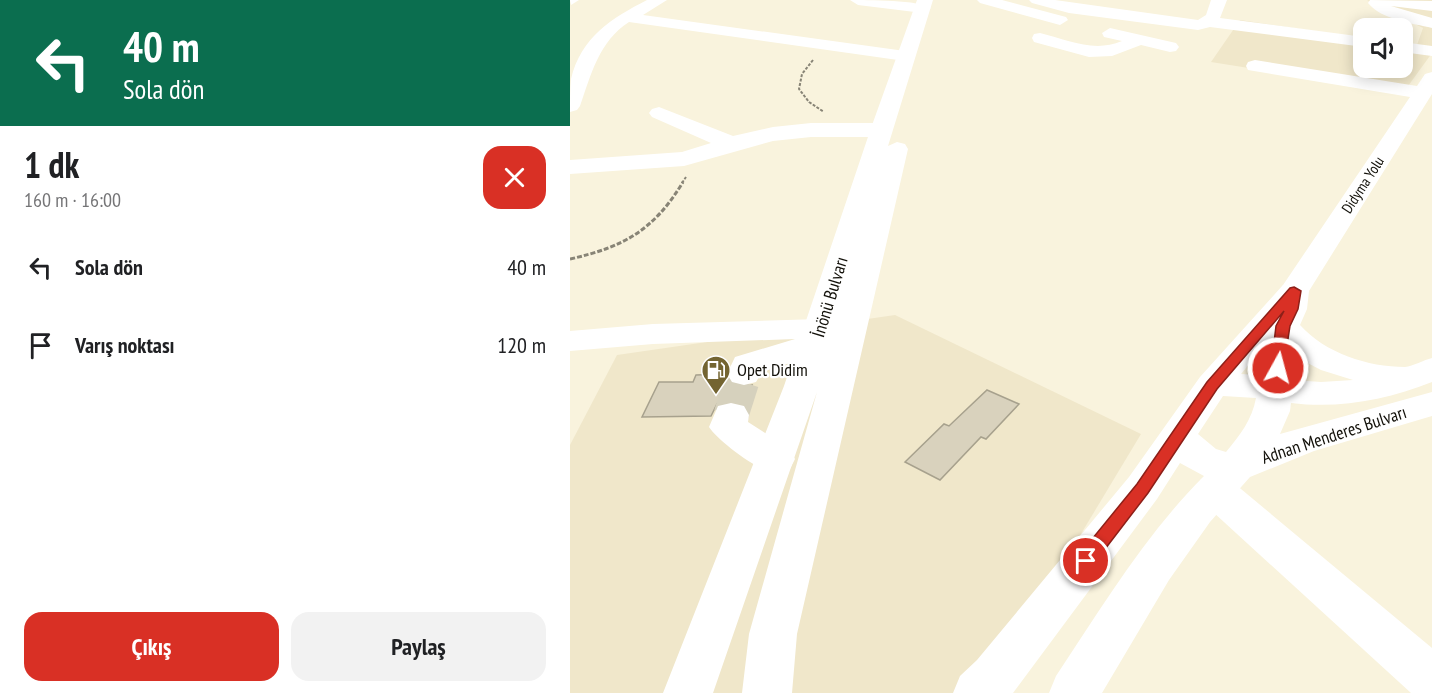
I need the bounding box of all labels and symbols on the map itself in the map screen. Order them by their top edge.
street label: Didyma Yolu [1337,153,1388,217]
street label: İnönü Bulvarı [806,254,853,340]
position arrow [1246,336,1310,400]
fuel station icon: Opet Didim [700,354,732,396]
place label: Opet Didim [737,358,808,381]
street label: Adnan Menderes Bulvarı [1259,400,1409,469]
pin [1060,535,1111,586]

